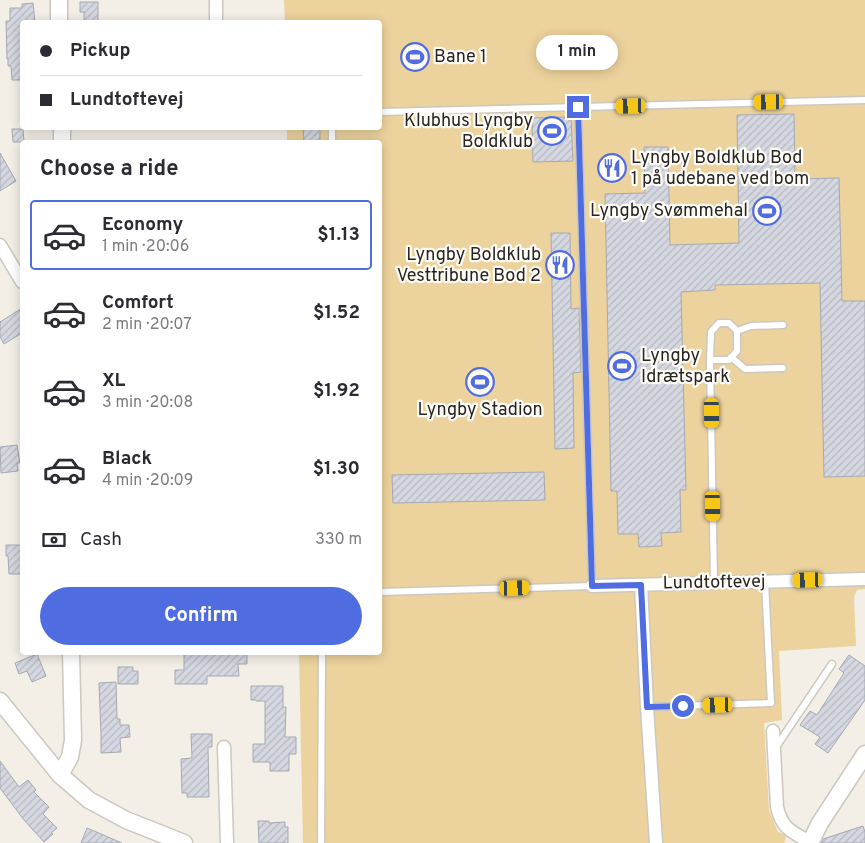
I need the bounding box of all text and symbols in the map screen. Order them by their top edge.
callout: 1 min [537,34,619,70]
text: Pickup [70,39,130,63]
sports icon: Bane 1 [400,42,430,72]
text: 1 min [558,42,596,62]
place label: Bane 1 [434,46,487,69]
text: Lundtoftevej [70,88,184,112]
car [753,94,784,110]
route end [567,96,589,118]
car [615,98,646,114]
place label: Klubhus Lyngby Boldklub [404,110,533,154]
sports icon: Klubhus Lyngby Boldklub [537,116,567,146]
place label: Lyngby Boldklub Bod 1 på udebane ved bom [631,147,809,191]
restaurant icon: Lyngby Boldklub Bod 1 på udebane ved bom [597,153,627,183]
text: Choose a ride [40,156,178,183]
sports icon: Lyngby Svømmehal [752,196,782,226]
place label: Lyngby Svømmehal [590,200,748,223]
icon: car [42,213,87,258]
text: Economy [102,213,183,237]
text: $1.13 [317,223,360,247]
text: 1 min · 20:06 [102,237,189,257]
place label: Lyngby Boldklub Vesttribune Bod 2 [397,244,541,288]
restaurant icon: Lyngby Boldklub Vesttribune Bod 2 [545,250,575,280]
icon: car [42,291,87,336]
text: Comfort [102,291,174,315]
text: $1.52 [313,301,360,325]
text: 2 min · 20:07 [102,315,192,335]
place label: Lyngby Idrætspark [641,345,730,389]
sports icon: Lyngby Idrætspark [607,351,637,381]
sports icon: Lyngby Stadion [465,367,495,397]
icon: car [42,369,87,414]
text: XL [102,369,125,393]
text: $1.92 [313,379,360,403]
text: 3 min · 20:08 [102,393,193,413]
car [704,398,719,428]
place label: Lyngby Stadion [417,399,543,422]
icon: car [42,447,87,492]
text: Black [102,447,152,471]
text: $1.30 [313,457,360,481]
text: 4 min · 20:09 [102,471,193,491]
car [705,491,720,521]
icon: cash [40,526,68,554]
text: Cash [80,528,122,552]
text: 330 m [315,530,362,550]
street label: Lundtoftevej [662,571,766,595]
car [792,572,823,588]
car [499,580,530,596]
button: Confirm [40,587,362,645]
route start [672,695,694,717]
car [702,697,733,713]

